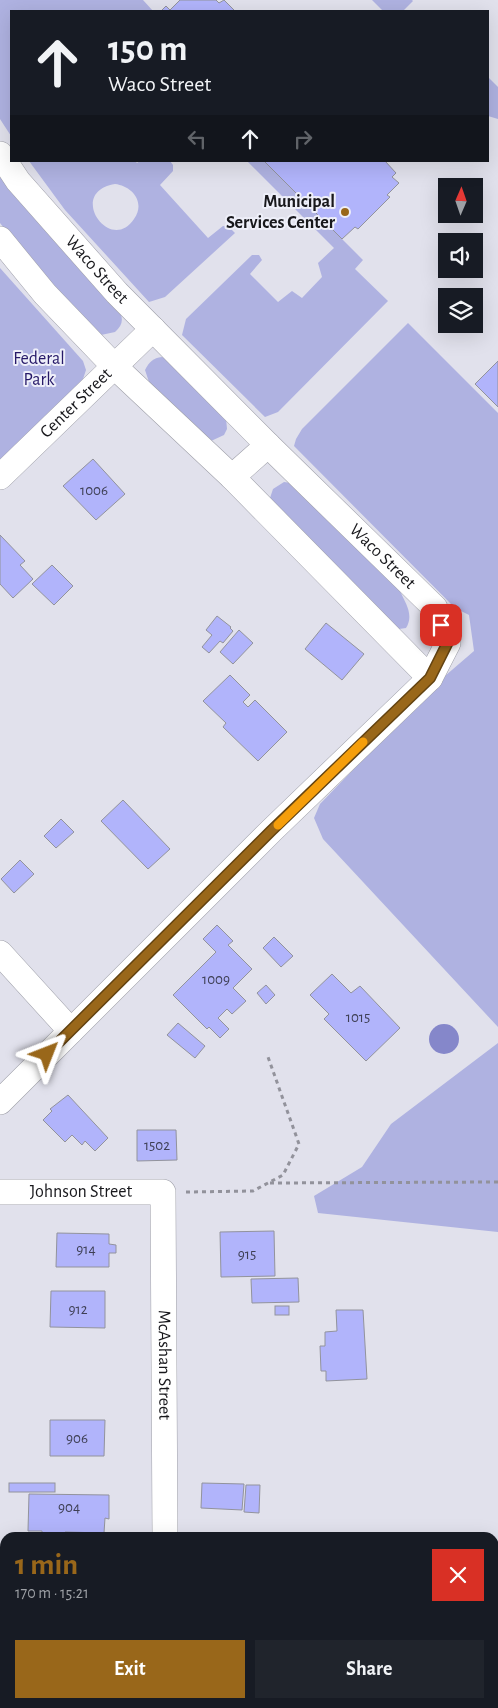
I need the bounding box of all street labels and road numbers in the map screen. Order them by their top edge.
street label: Waco Street [62,232,132,308]
street label: Center Street [37,365,116,442]
street label: Waco Street [346,521,419,593]
street label: Johnson Street [30,1183,133,1201]
street label: McAshan Street [155,1310,173,1420]

